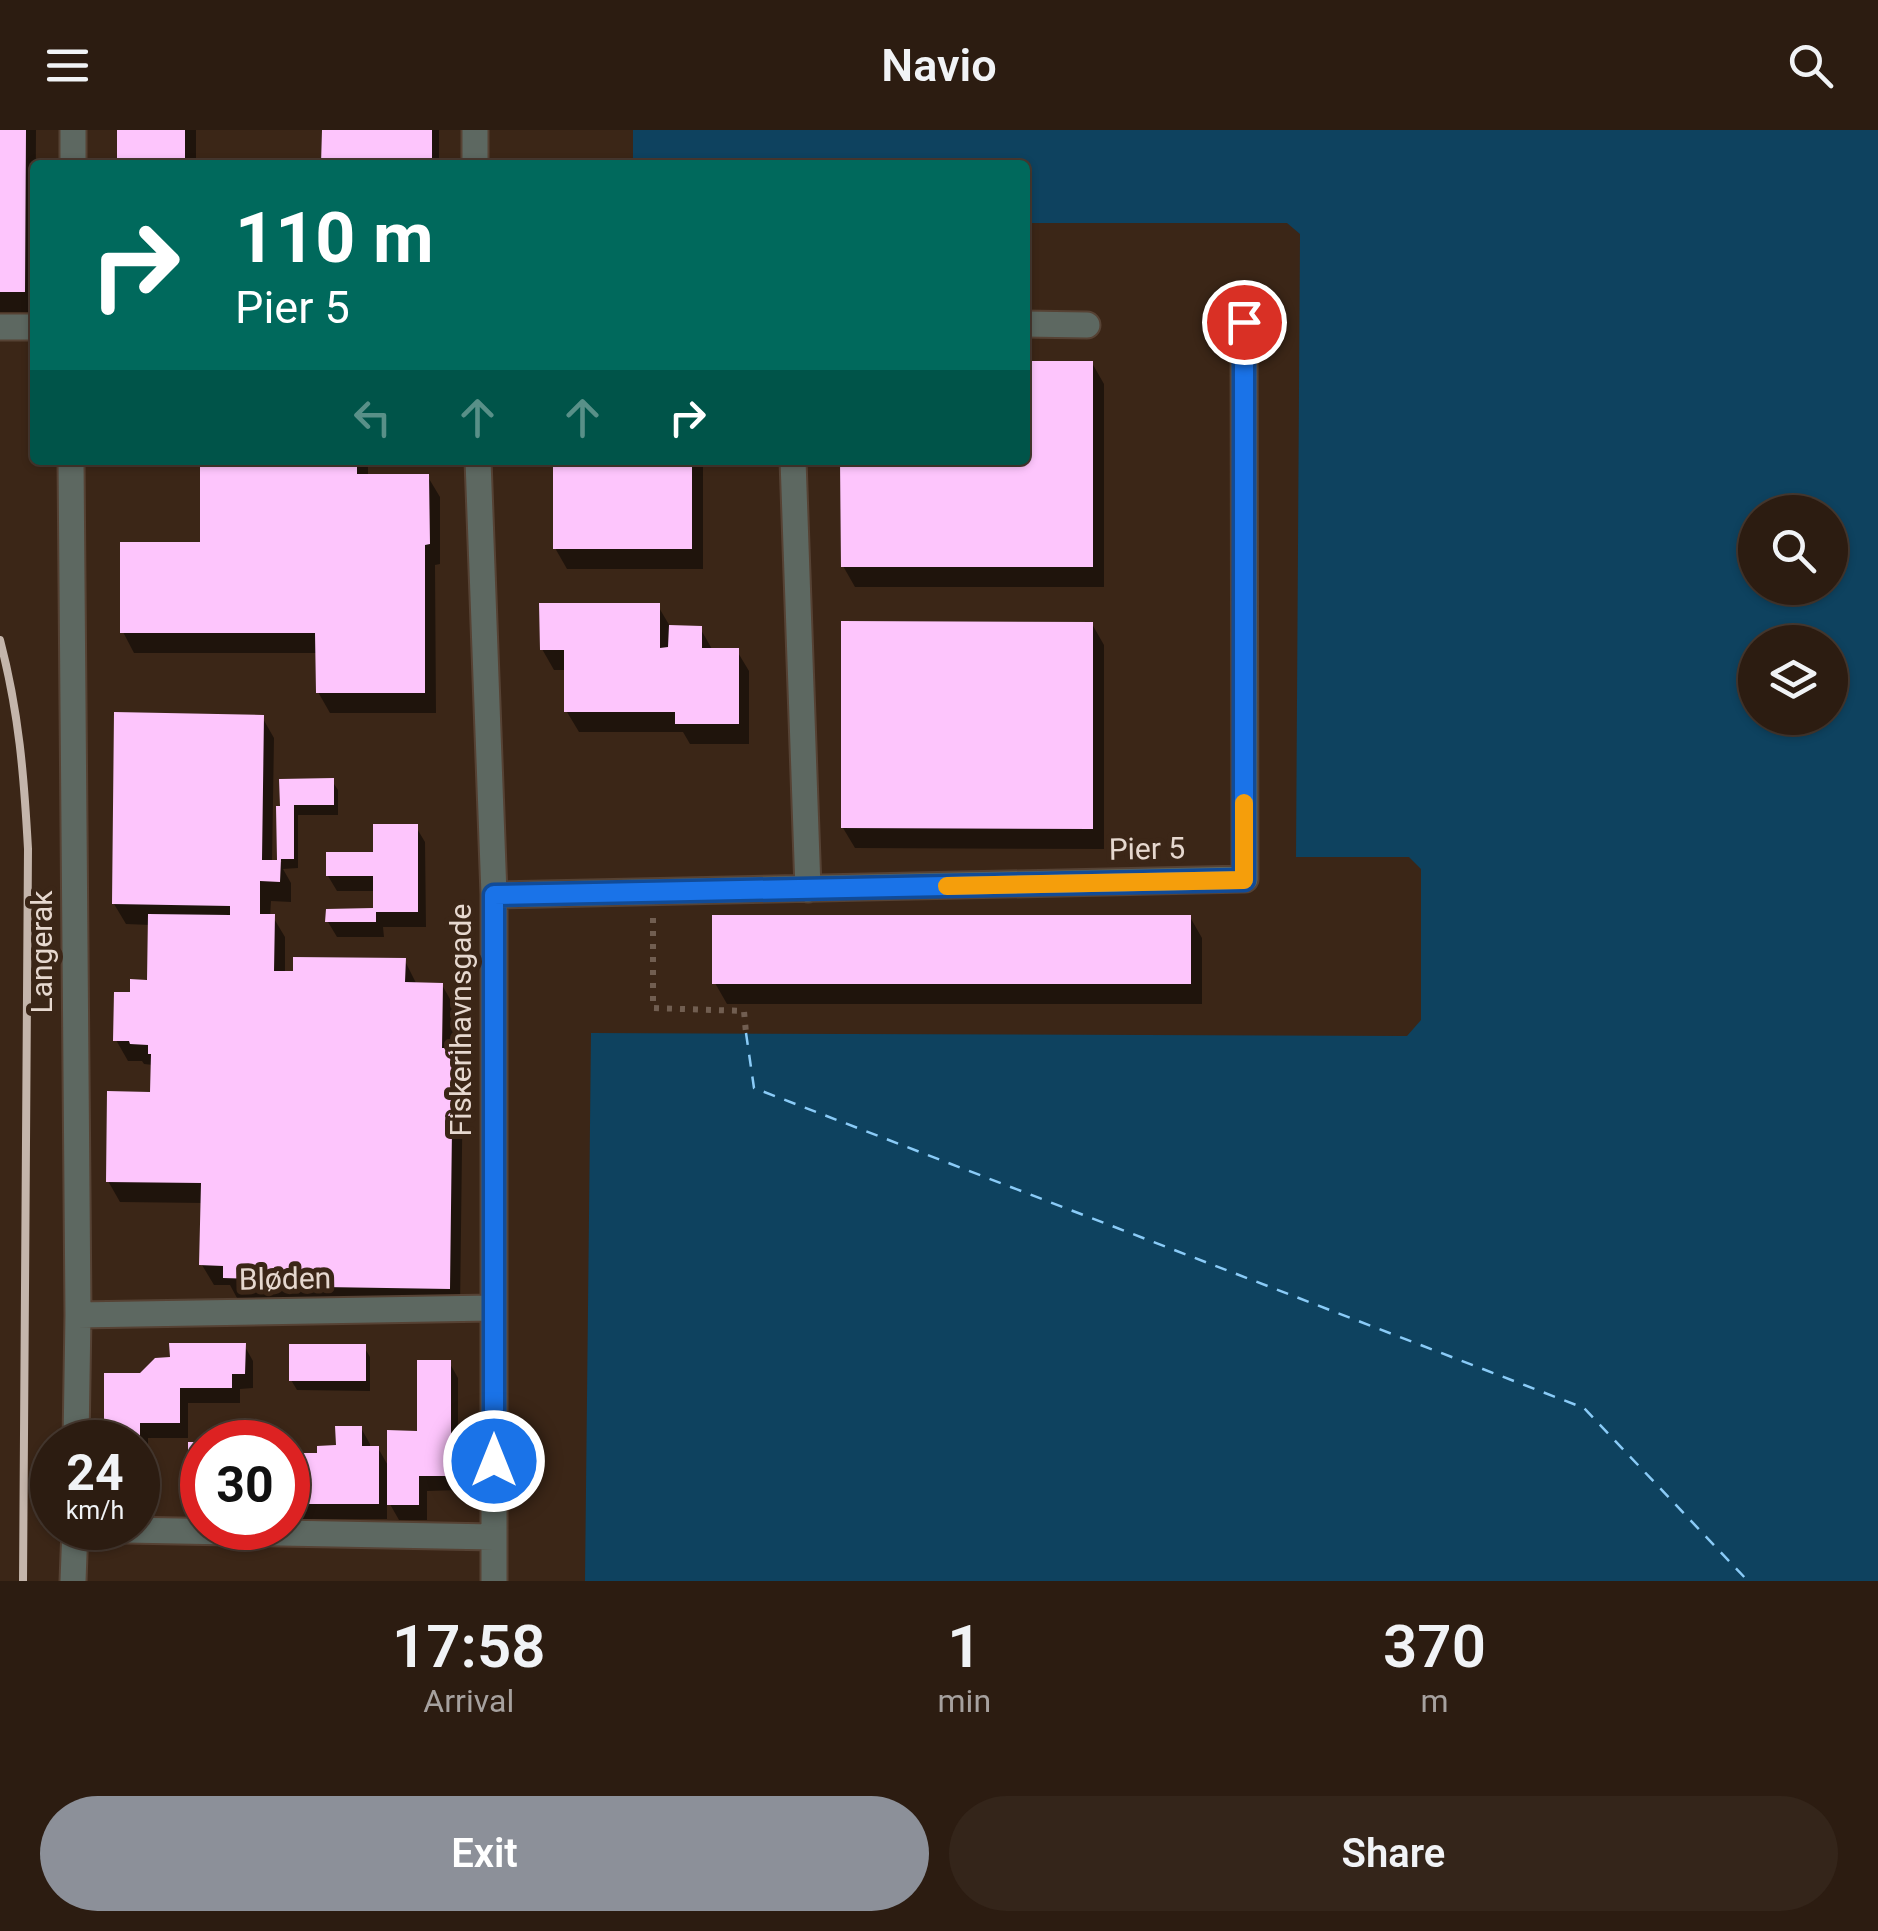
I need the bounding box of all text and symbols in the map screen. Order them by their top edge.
icon: menu [40,38,95,93]
icon: search [1783,38,1838,93]
text: Navio [881,39,997,92]
text: 110 m [235,197,434,279]
icon: right [70,200,200,330]
pin [1202,280,1287,365]
text: Pier 5 [235,281,350,334]
icon: arrive [1217,295,1272,350]
icon: left [345,390,400,445]
icon: ahead [450,390,505,445]
icon: ahead [555,390,610,445]
icon: right [660,390,715,445]
map controls [1738,495,1848,735]
button: search [1738,495,1848,605]
button: layers [1738,625,1848,735]
street label: Pier 5 [1108,830,1186,867]
street label: Langerak [24,890,59,1013]
street label: Fiskerihavnsgade [443,904,478,1136]
street label: Bløden [238,1260,331,1297]
position arrow [442,1409,546,1513]
speed limit sign: 30 [180,1420,310,1550]
text: 24 [66,1444,124,1502]
text: km/h [66,1496,124,1525]
text: 17:58 [392,1611,546,1682]
text: 1 [947,1611,981,1682]
text: 370 [1383,1611,1486,1682]
text: Arrival [423,1682,514,1720]
text: min [938,1682,991,1720]
text: m [1420,1682,1449,1720]
button: Exit [40,1796,929,1911]
button: Share [949,1796,1838,1911]

